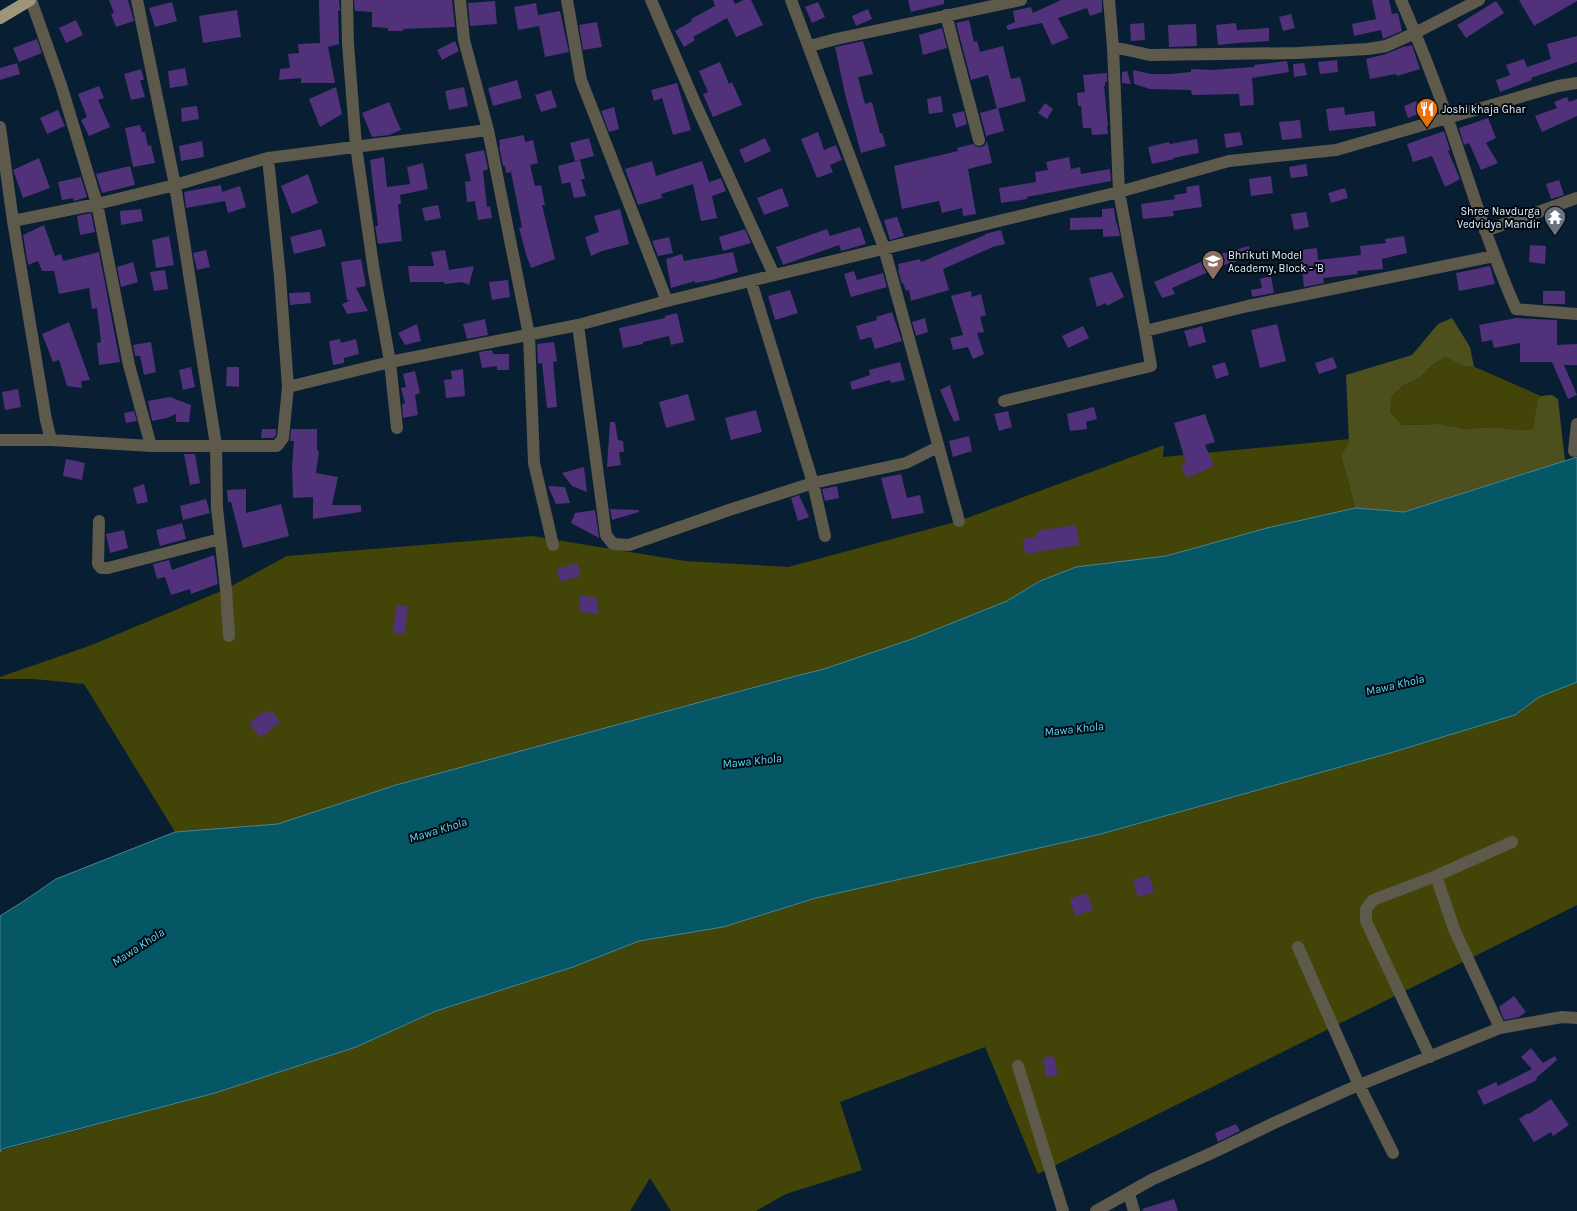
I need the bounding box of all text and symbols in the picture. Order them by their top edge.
restaurant icon: Joshi khaja Ghar [1414,96,1440,129]
place label: Joshi khaja Ghar [1442,103,1526,116]
temple icon: Shree Navdurga Vedvidya Mandir [1542,204,1568,237]
place label: Shree Navdurga Vedvidya Mandir [1457,205,1540,231]
school or university icon: Bhrikuti Model Academy, Block - 'B [1200,248,1226,281]
place label: Bhrikuti Model Academy, Block - 'B [1228,249,1324,275]
water label: Mawa Khola [1364,671,1426,699]
water label: Mawa Khola [1044,719,1104,739]
water label: Mawa Khola [722,751,782,771]
water label: Mawa Khola [407,815,469,845]
water label: Mawa Khola [109,925,167,969]

